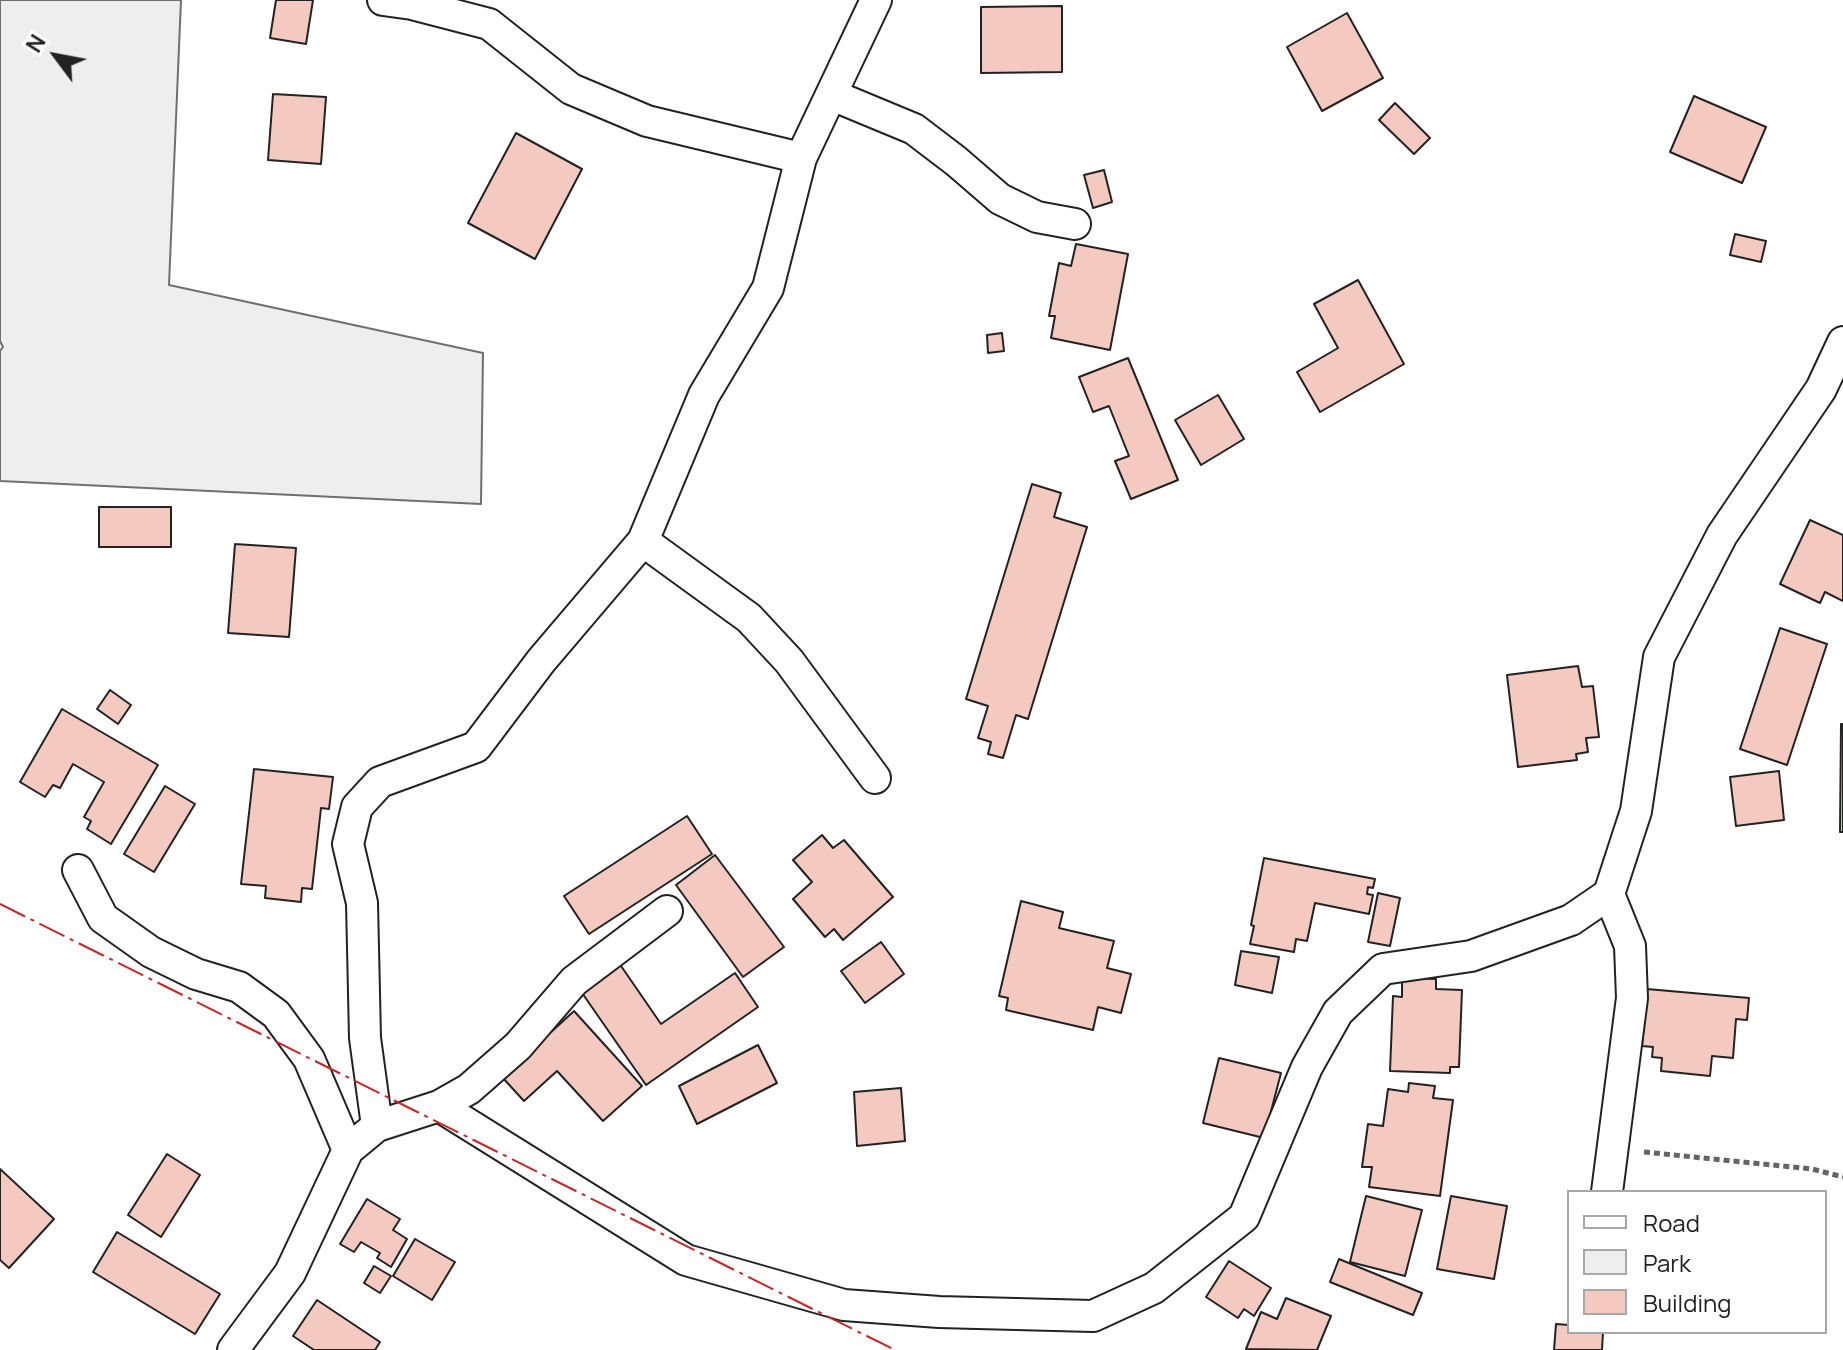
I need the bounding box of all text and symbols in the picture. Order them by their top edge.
north arrow [16,16,96,96]
text: N [19,29,53,58]
legend [1567,1190,1827,1334]
text: Road [1643,1206,1700,1239]
text: Park [1643,1246,1691,1279]
text: Building [1643,1286,1731,1319]

